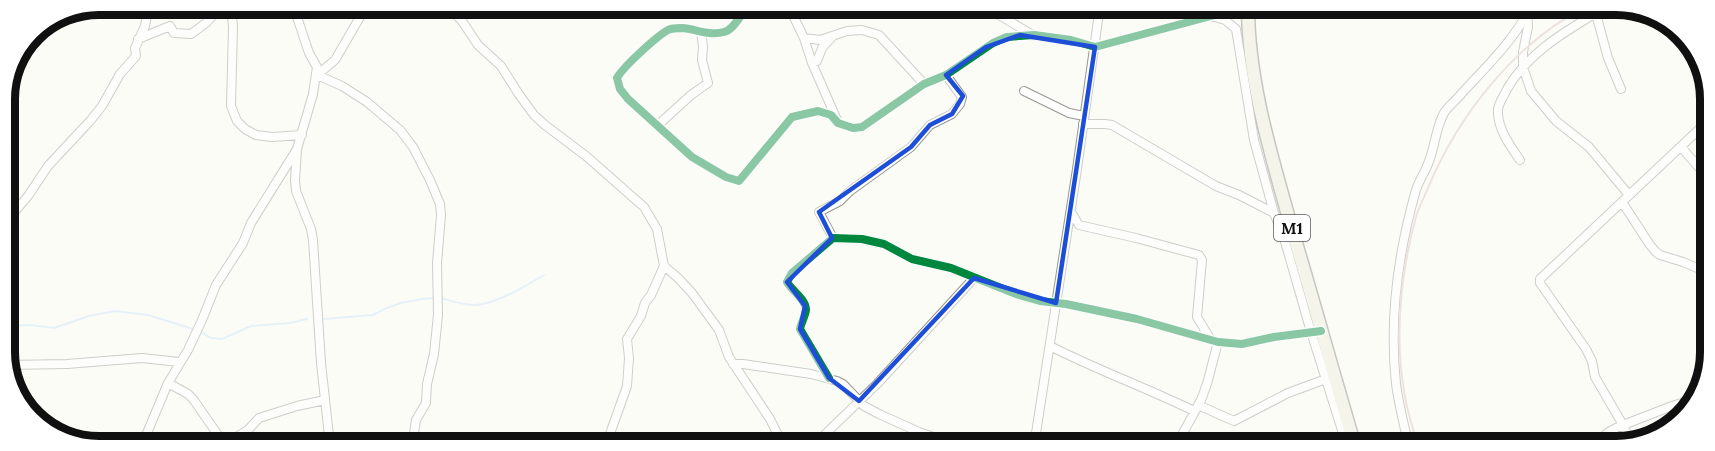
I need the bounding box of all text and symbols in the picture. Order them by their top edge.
road number: M1 [1274,215,1310,241]

